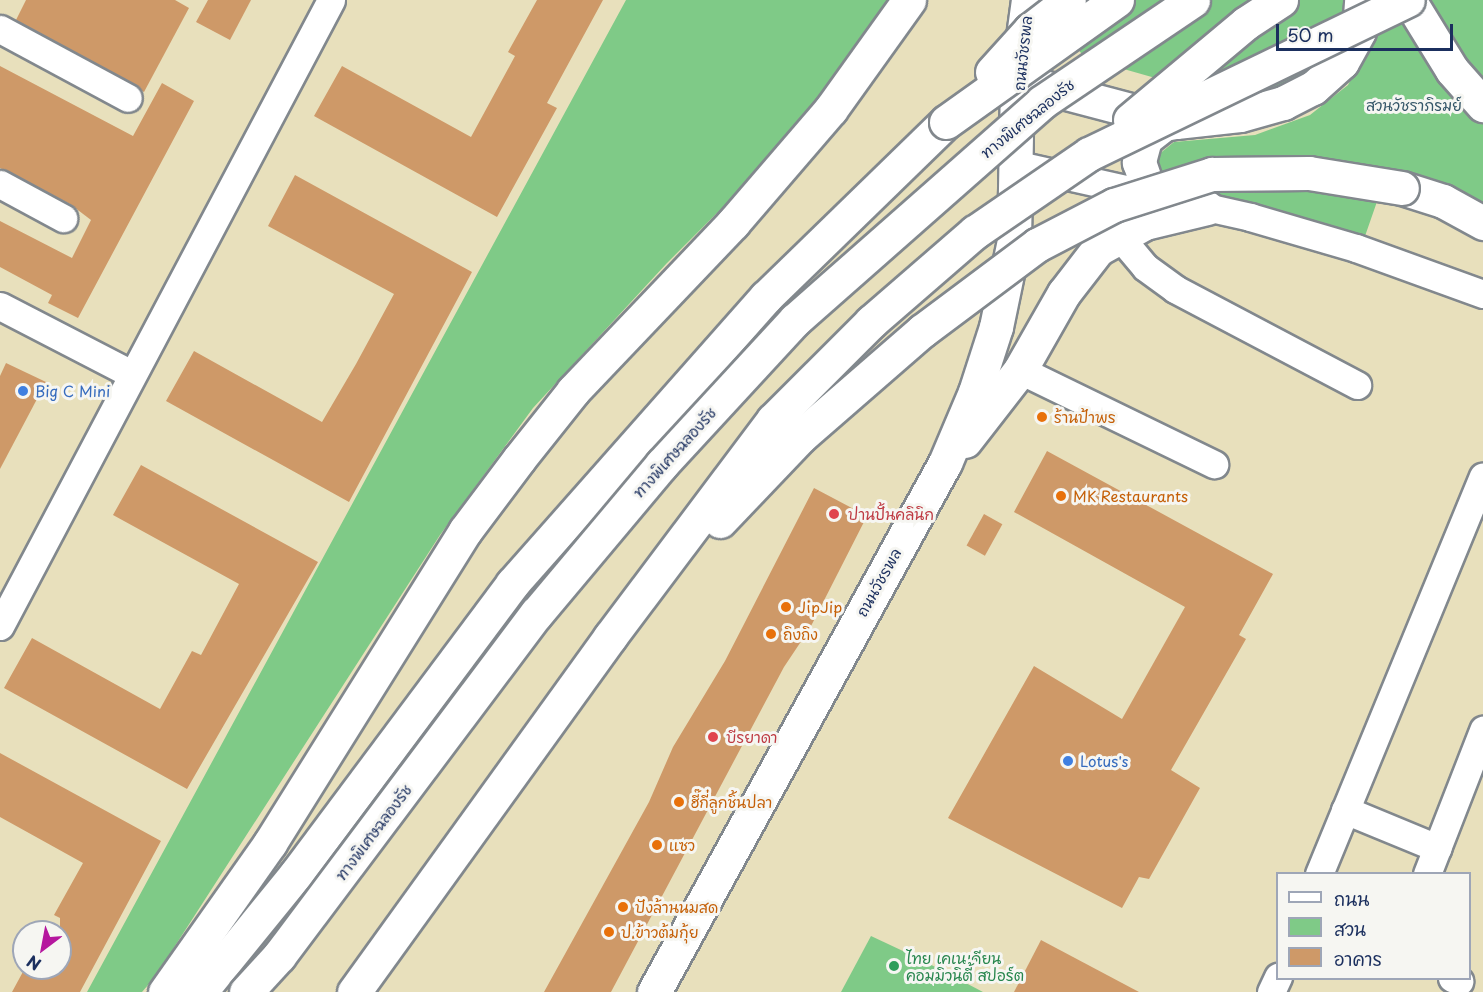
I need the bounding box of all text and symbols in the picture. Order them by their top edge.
scale bar [1279,12,1456,50]
street label: ถนนวัชรพล [1009,15,1035,91]
text: 50 m [1287,21,1334,48]
street label: ทางพิเศษฉลองรัช [977,75,1077,161]
park label: สวนวัชราภิรมย์ [1366,96,1462,114]
place label: Big C Mini [35,382,110,400]
marker: Big C Mini [16,384,30,398]
street label: ทางพิเศษฉลองรัช [629,403,719,501]
place label: ร้านป้าพร [1054,408,1116,426]
marker: ร้านป้าพร [1035,410,1049,424]
place label: MK Restaurants [1073,487,1189,505]
marker: MK Restaurants [1054,489,1068,503]
marker: ปานปั้นคลินิก [825,505,843,523]
place label: ปานปั้นคลินิก [848,505,934,523]
street label: ถนนวัชรพล [852,545,904,619]
place label: JipJip [798,598,842,616]
marker: JipJip [779,600,793,614]
place label: ถิงถิง [783,625,818,643]
marker: ถิงถิง [764,627,778,641]
marker: บีรยาดา [704,728,722,746]
place label: บีรยาดา [726,728,777,746]
place label: Lotus's [1080,752,1128,770]
marker: Lotus's [1061,754,1075,768]
street label: ทางพิเศษฉลองรัช [331,781,415,883]
place label: ฮี๊กี่ลูกชิ้นปลา [691,793,772,811]
marker: ฮี๊กี่ลูกชิ้นปลา [672,795,686,809]
place label: แซว [669,836,695,854]
marker: แซว [650,838,664,852]
legend [1276,872,1471,980]
text: ถนน [1334,885,1369,912]
place label: ปังล้านนมสด [635,898,718,916]
marker: ปังล้านนมสด [616,900,630,914]
text: สวน [1334,915,1366,942]
north arrow [12,920,72,980]
place label: ป.ข้าวต้มกุ้ย [621,923,699,941]
marker: ป.ข้าวต้มกุ้ย [602,925,616,939]
text: อาคาร [1334,945,1382,972]
place label: ไทย เคเนเดียน คอมมิวนิตี้ สปอร์ต [906,948,1024,983]
text: N [22,950,45,977]
marker: ไทย เคเนเดียน คอมมิวนิตี้ สปอร์ต [887,959,901,973]

